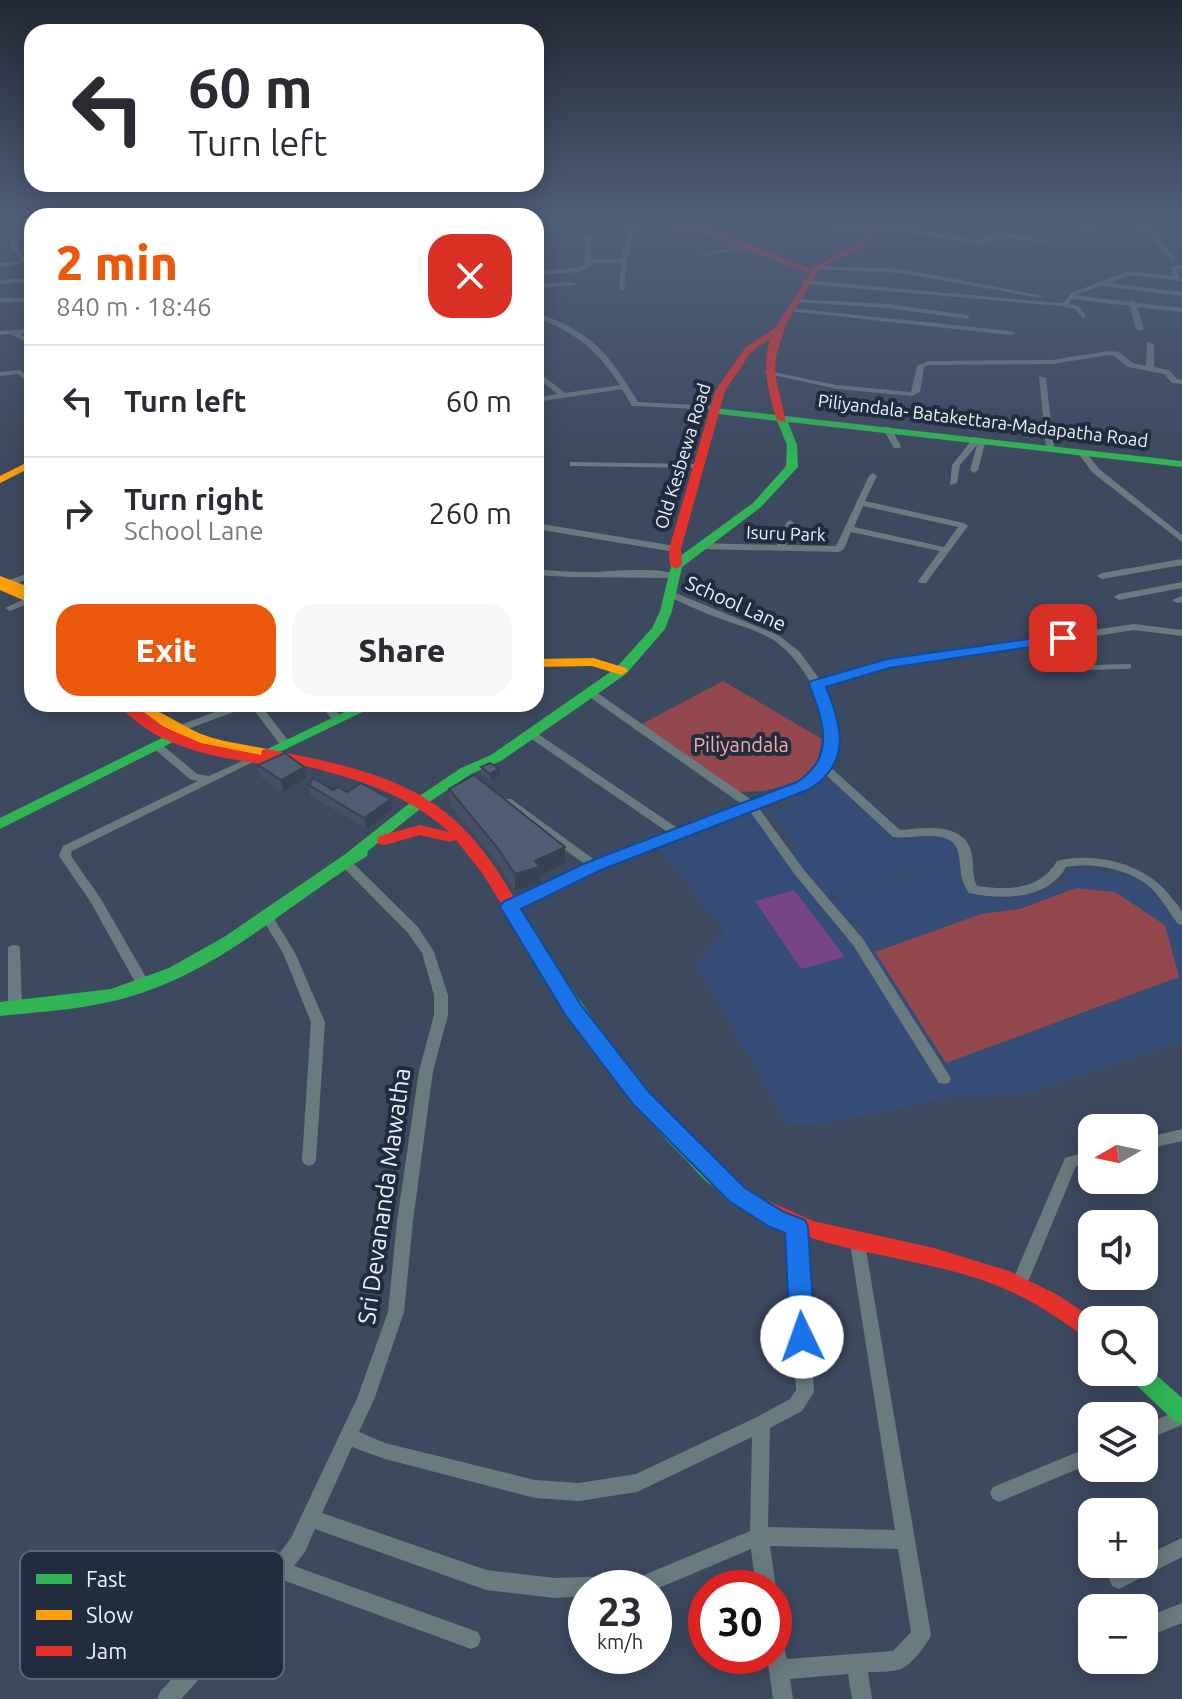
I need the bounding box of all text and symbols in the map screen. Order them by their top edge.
icon: left [56,56,160,160]
text: 60 m [188,56,313,119]
text: Turn left [188,122,327,163]
button: close [428,234,512,318]
text: 2 min [56,235,178,289]
text: 840 m · 18:46 [56,292,212,321]
icon: left [56,379,100,423]
street label: Old Kesbewa Road [650,381,714,531]
text: Turn left [124,384,246,418]
text: 60 m [445,384,512,418]
street label: Piliyandala- Batakettara-Madapatha Road [817,390,1149,450]
text: Turn right [124,482,264,516]
icon: right [56,491,100,535]
text: 260 m [428,496,512,530]
text: School Lane [124,516,264,545]
street label: Isuru Park [746,522,826,544]
street label: School Lane [682,571,790,635]
button: Exit [56,604,276,696]
button: Share [292,604,512,696]
pin [1029,604,1097,672]
icon: arrive [1041,616,1085,660]
park label: Piliyandala [693,733,789,756]
street label: Sri Devananda Mawatha [353,1066,415,1326]
north arrow [1078,1114,1158,1194]
map controls [1078,1114,1158,1674]
button: sound [1078,1210,1158,1290]
position arrow [760,1295,844,1379]
button: search [1078,1306,1158,1386]
button: layers [1078,1402,1158,1482]
button: + [1078,1498,1158,1578]
legend [20,1551,284,1679]
text: Fast [86,1566,127,1591]
speed limit sign: 30 [688,1570,792,1674]
text: 23 [597,1589,643,1634]
button: − [1078,1594,1158,1674]
text: Slow [86,1602,133,1627]
text: km/h [597,1630,643,1653]
text: Jam [86,1638,127,1663]

